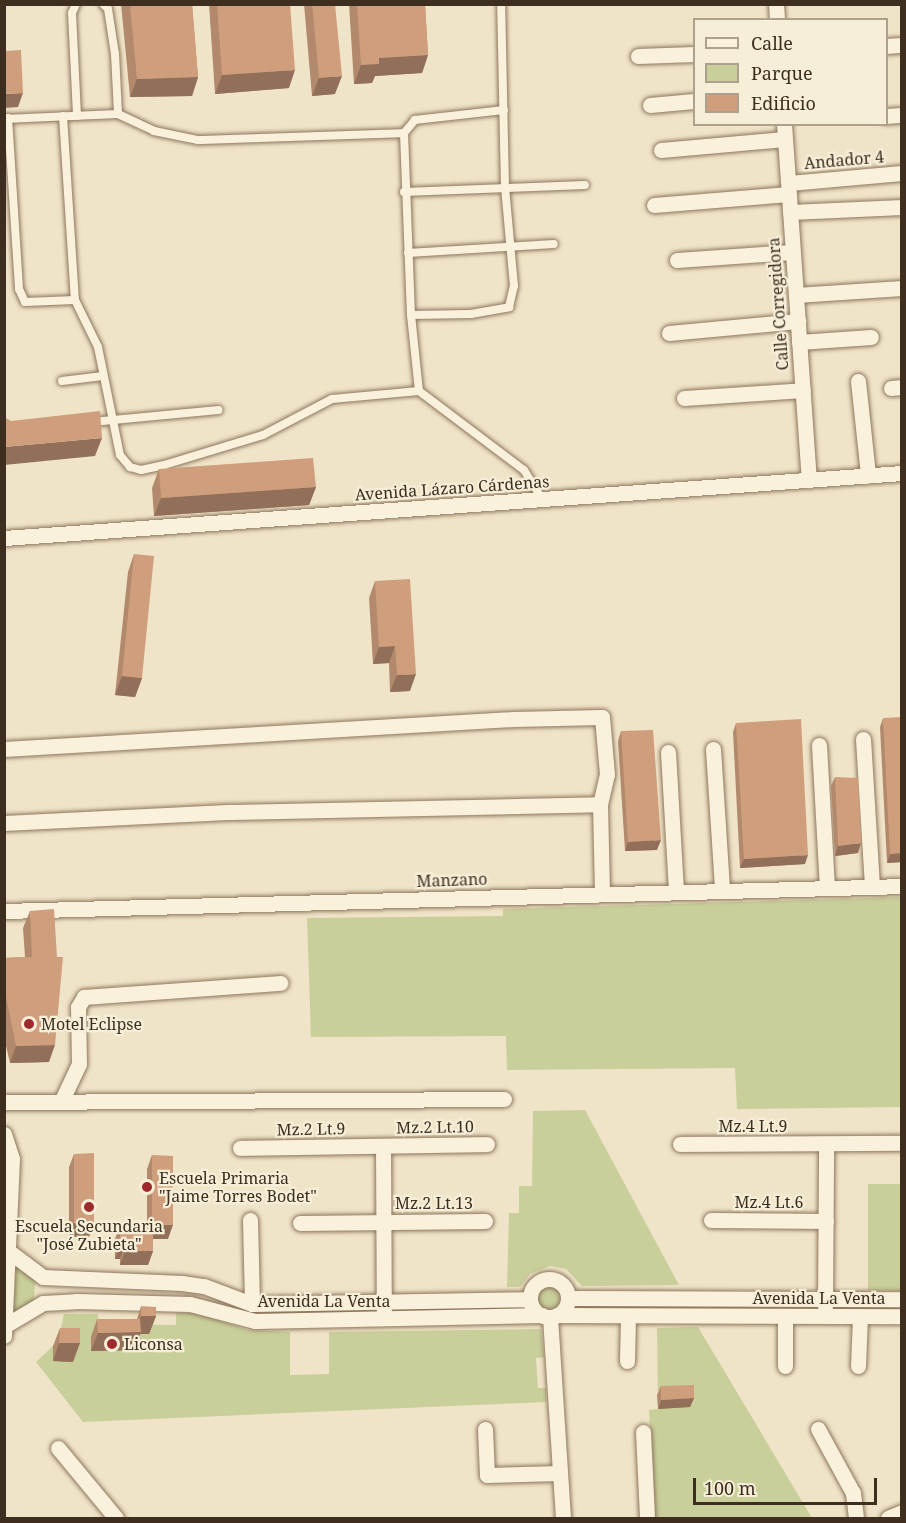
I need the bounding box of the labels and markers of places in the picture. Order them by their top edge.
place label: Motel Eclipse [41,1014,142,1034]
marker: Motel Eclipse [22,1017,36,1031]
place label: Escuela Primaria "Jaime Torres Bodet" [159,1168,317,1206]
marker: Escuela Primaria "Jaime Torres Bodet" [140,1180,154,1194]
marker: Escuela Secundaria "José Zubieta" [82,1200,96,1214]
place label: Escuela Secundaria "José Zubieta" [15,1216,163,1254]
place label: Liconsa [124,1334,183,1354]
marker: Liconsa [105,1337,119,1351]

